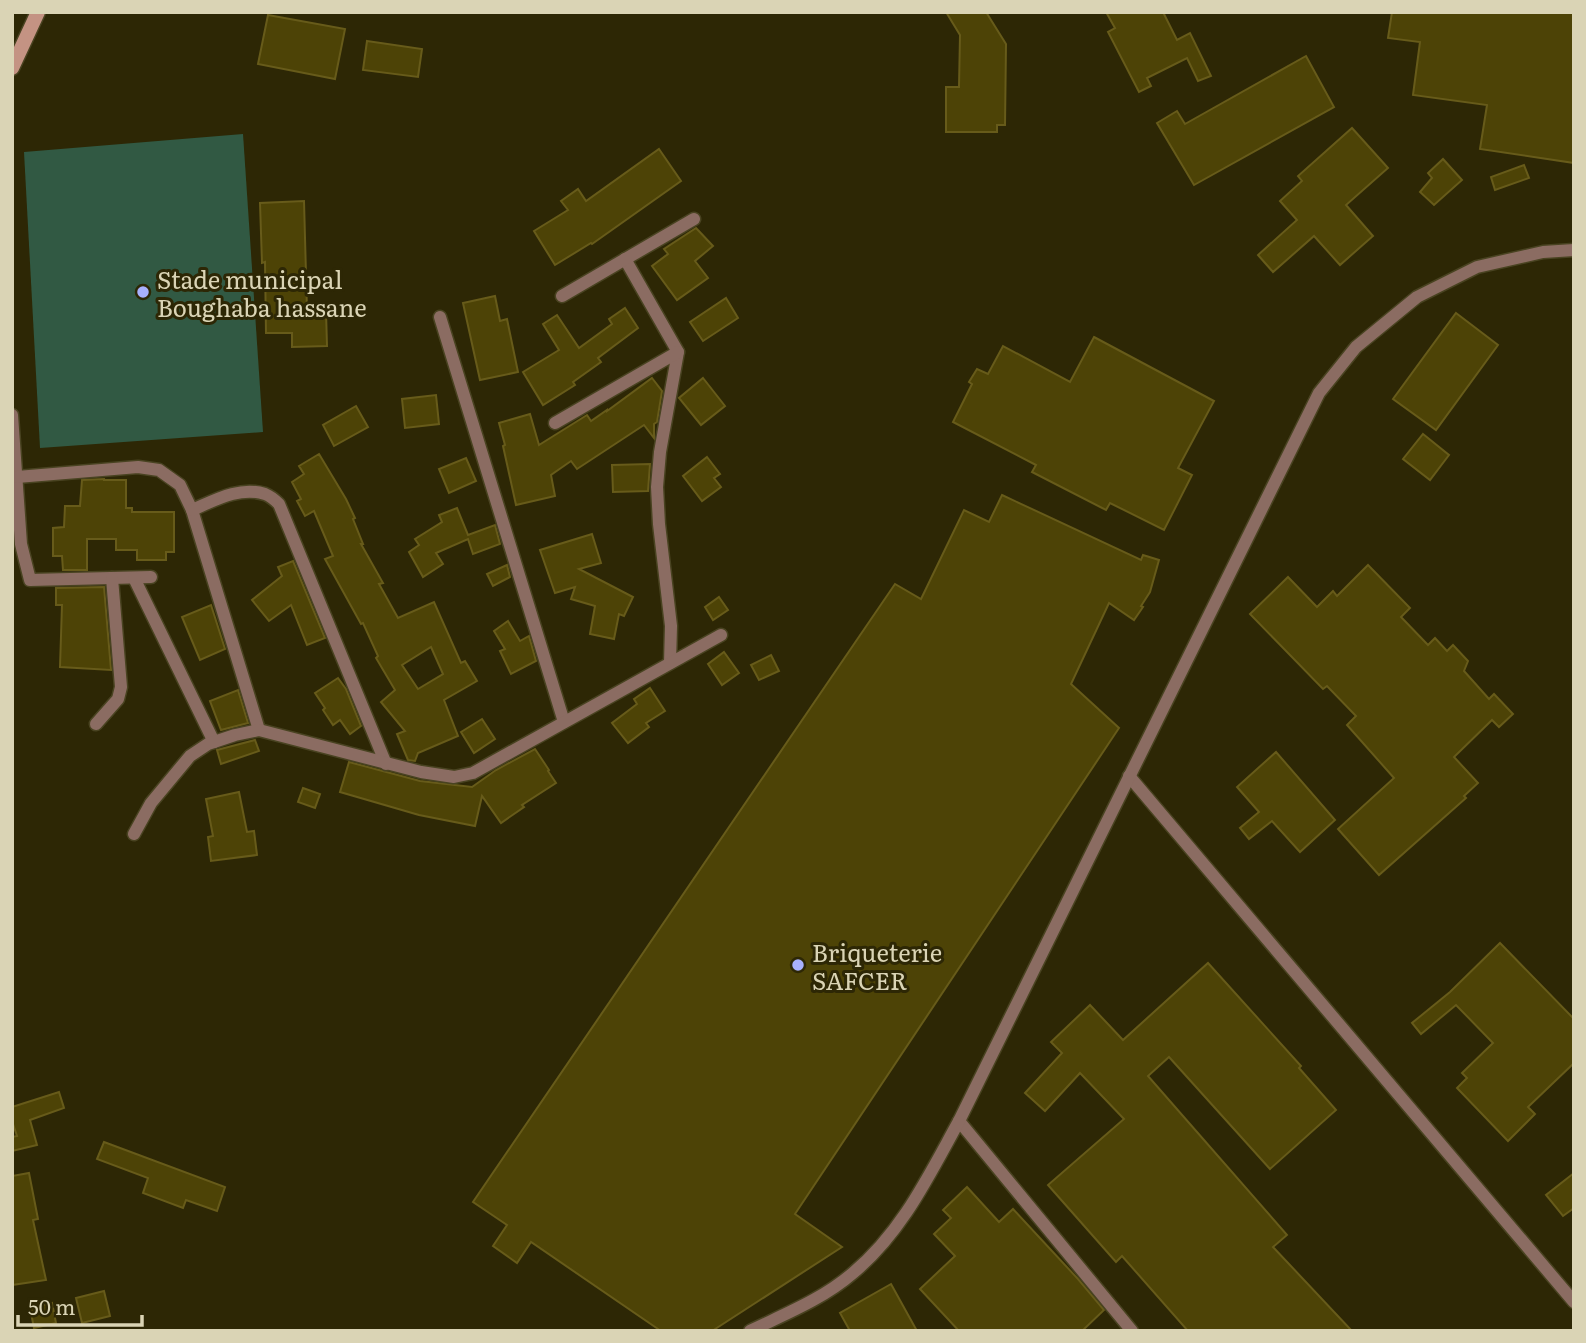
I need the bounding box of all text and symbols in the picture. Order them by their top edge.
place label: Stade municipal Boughaba hassane [157,261,367,324]
marker: Stade municipal Boughaba hassane [135,284,151,300]
place label: Briqueterie SAFCER [812,934,942,997]
marker: Briqueterie SAFCER [790,957,806,973]
scale bar [18,1284,142,1328]
text: 50 m [28,1290,75,1321]

